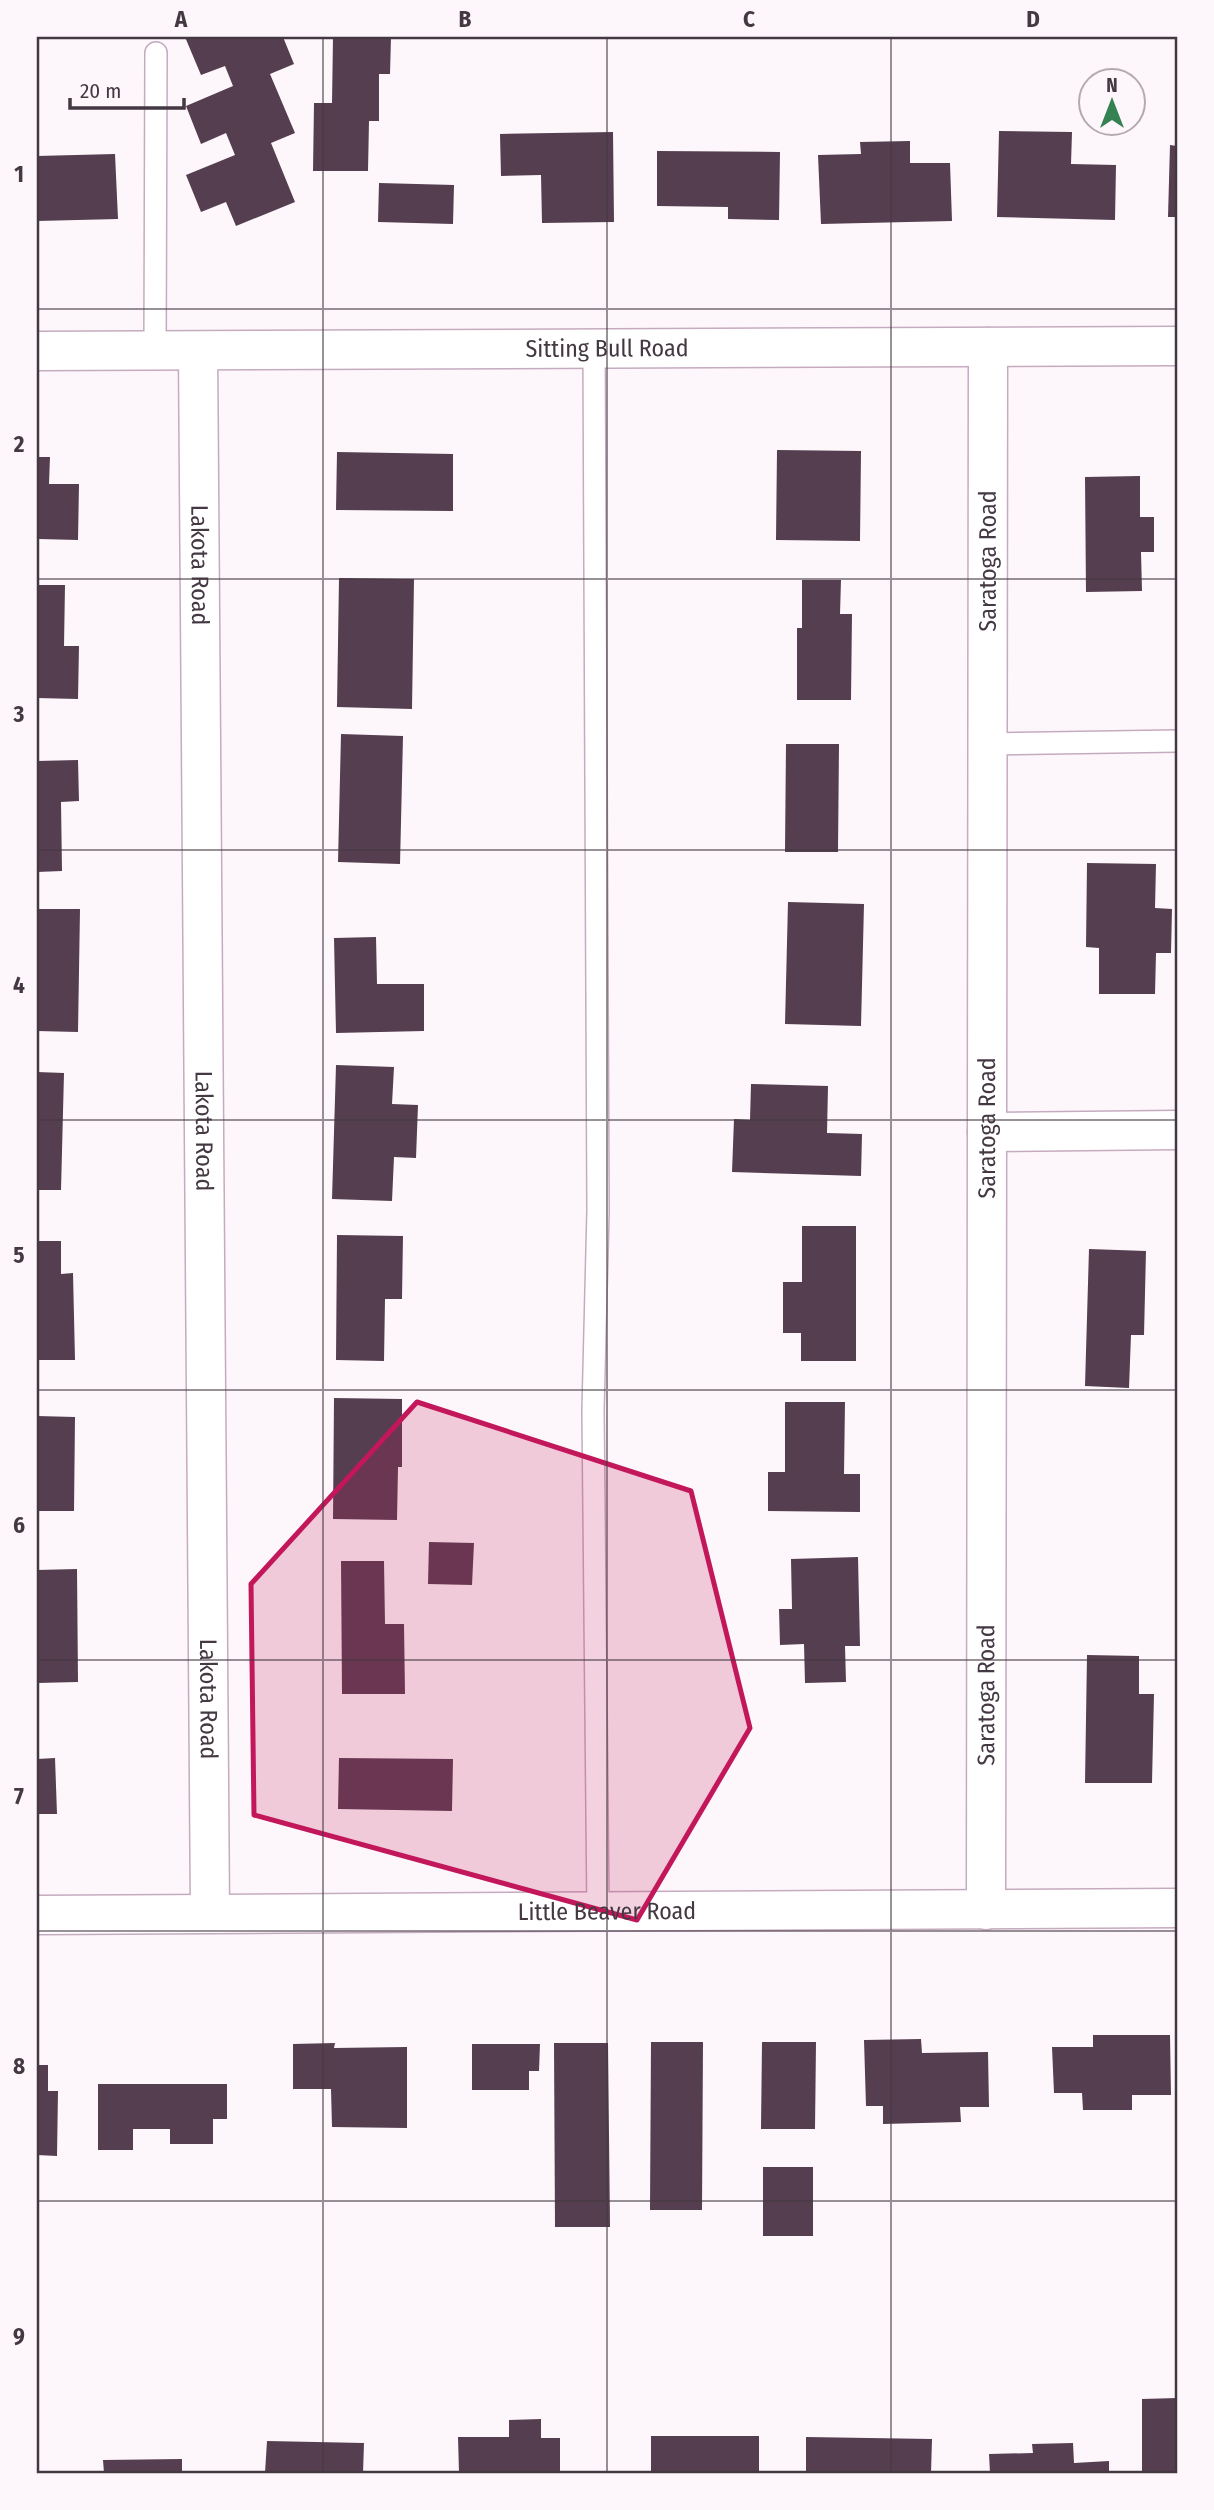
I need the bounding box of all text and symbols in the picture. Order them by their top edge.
text: A [174,5,188,33]
text: B [459,5,472,33]
text: C [743,5,755,33]
text: D [1026,5,1040,33]
scale bar [70,66,184,110]
north arrow [1078,66,1148,136]
text: N [1106,74,1118,97]
text: 20 m [80,78,121,104]
text: 1 [14,160,24,188]
street label: Sitting Bull Road [525,334,689,363]
text: 2 [13,430,25,458]
street label: Saratoga Road [974,490,1002,632]
street label: Lakota Road [185,505,214,625]
text: 3 [13,700,25,728]
text: 4 [13,971,25,999]
street label: Saratoga Road [973,1057,1001,1199]
street label: Lakota Road [190,1071,218,1191]
text: 5 [13,1241,25,1269]
text: 6 [13,1511,25,1539]
street label: Saratoga Road [972,1624,1000,1766]
street label: Lakota Road [194,1638,223,1759]
text: 7 [14,1782,24,1810]
street label: Little Beaver Road [518,1897,696,1926]
text: 8 [13,2052,25,2080]
text: 9 [13,2322,25,2350]

